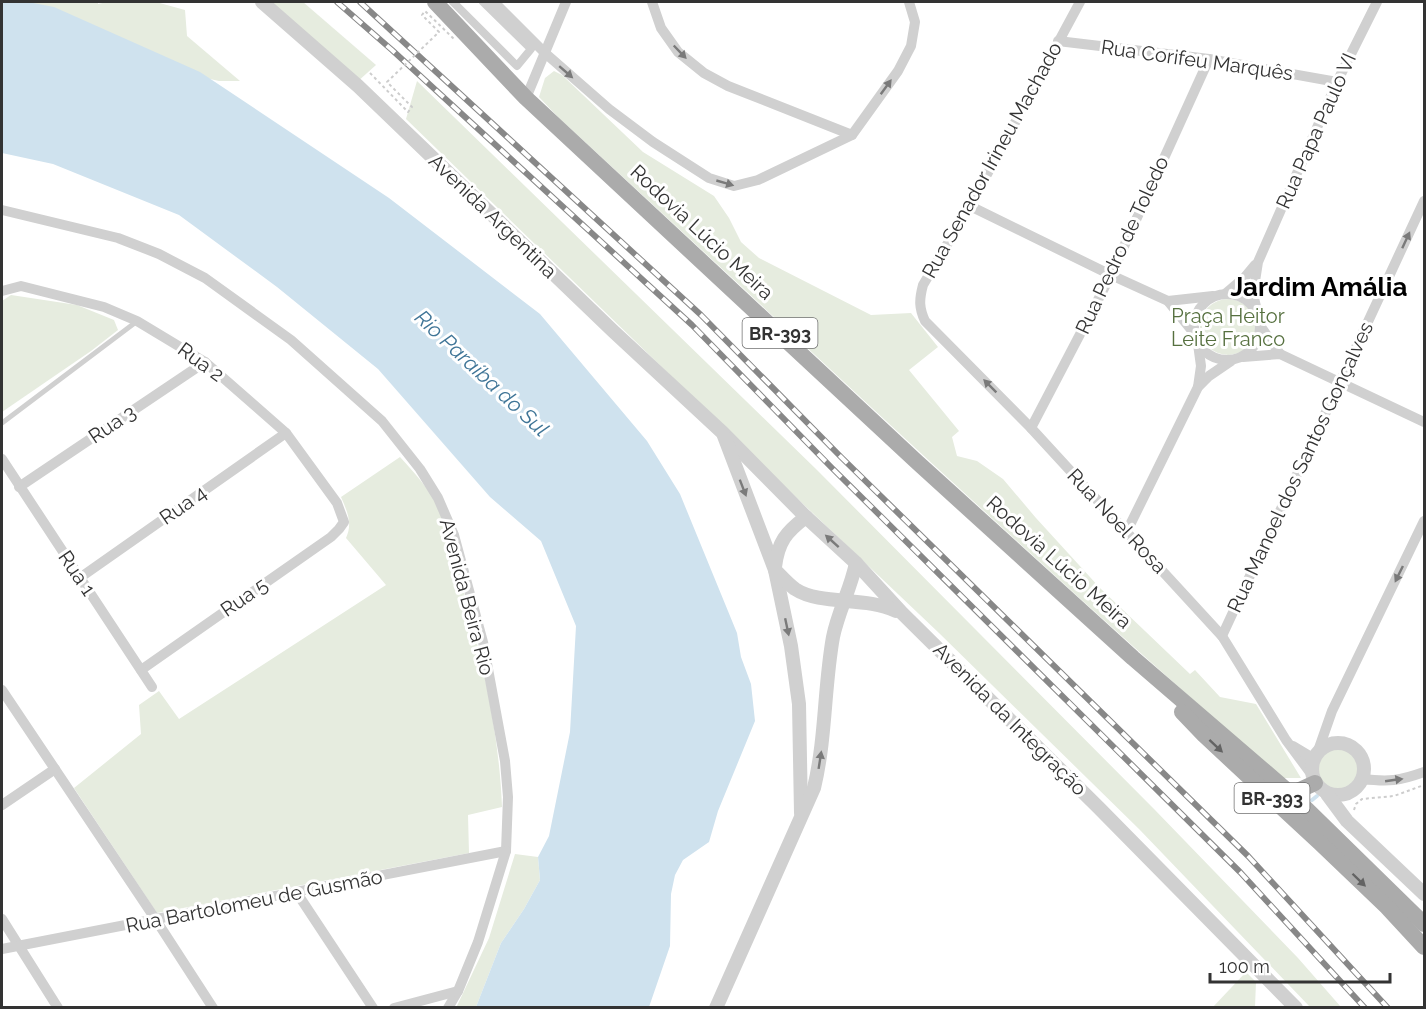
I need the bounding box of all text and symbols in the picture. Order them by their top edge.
street label: Rua Corifeu Marquês [1100,35,1294,85]
street label: Rua Senador Irineu Machado [917,38,1067,282]
one-way arrow [673,44,687,59]
street label: Rua Papa Paulo VI [1271,49,1361,213]
one-way arrow [558,65,573,78]
one-way arrow [880,80,892,95]
street label: Avenida Argentina [424,149,562,283]
street label: Rua Pedro de Toledo [1070,152,1174,338]
street label: Rodovia Lúcio Meira [625,160,779,304]
one-way arrow [716,179,734,188]
one-way arrow [1401,232,1410,249]
district label: Jardim Amália [1231,272,1407,302]
park label: Praça Heitor Leite Franco [1171,304,1285,351]
water label: Rio Paraíba do Sul [410,305,554,441]
road number: BR-393 [742,318,818,348]
street label: Rua Manoel dos Santos Gonçalves [1222,318,1378,616]
street label: Rua 2 [173,337,229,387]
one-way arrow [983,380,997,394]
street label: Rua 3 [84,400,140,448]
street label: Rua Noel Rosa [1062,464,1172,578]
one-way arrow [738,479,748,497]
street label: Rua 4 [155,480,211,530]
street label: Rodovia Lúcio Meira [982,491,1136,633]
street label: Avenida Beira Rio [435,516,499,678]
one-way arrow [825,535,840,548]
street label: Rua 1 [53,546,101,601]
one-way arrow [1394,565,1403,582]
street label: Rua 5 [216,572,272,622]
one-way arrow [782,618,792,636]
street label: Avenida da Integração [928,637,1092,801]
one-way arrow [1209,739,1223,753]
one-way arrow [815,750,824,769]
one-way arrow [1385,776,1404,785]
road number: BR-393 [1234,783,1310,813]
street label: Rua Bartolomeu de Gusmão [124,864,385,938]
one-way arrow [1351,872,1365,886]
scale bar [1210,946,1390,984]
text: 100 m [1219,956,1270,977]

